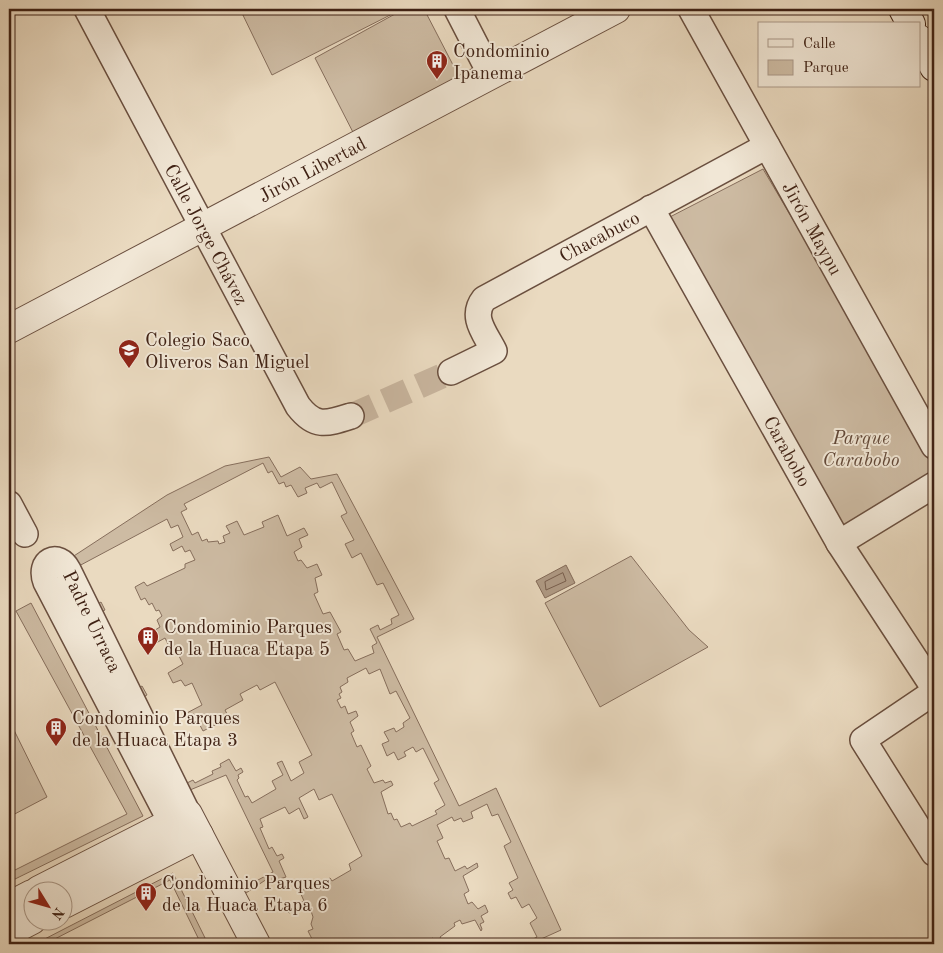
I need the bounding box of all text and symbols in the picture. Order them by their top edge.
legend [758,22,920,88]
text: Calle [803,37,836,52]
place label: Condominio Ipanema [453,43,550,84]
building icon: Condominio Ipanema [425,49,449,80]
text: Parque [803,61,849,76]
street label: Jirón Libertad [257,135,370,207]
street label: Calle Jorge Chávez [160,162,250,309]
street label: Jirón Maypu [777,179,844,279]
street label: Chacabuco [557,209,643,267]
place label: Colegio Saco Oliveros San Miguel [145,332,309,373]
school or university icon: Colegio Saco Oliveros San Miguel [117,338,141,369]
street label: Carabobo [759,414,813,491]
park label: Parque Carabobo [822,430,900,471]
street label: Padre Urraca [58,568,124,677]
place label: Condominio Parques de la Huaca Etapa 5 [164,619,332,660]
building icon: Condominio Parques de la Huaca Etapa 5 [136,625,160,656]
place label: Condominio Parques de la Huaca Etapa 3 [72,710,240,751]
building icon: Condominio Parques de la Huaca Etapa 3 [44,716,68,747]
place label: Condominio Parques de la Huaca Etapa 6 [162,875,330,916]
north arrow [22,880,72,930]
building icon: Condominio Parques de la Huaca Etapa 6 [134,881,158,912]
text: N [49,905,66,922]

